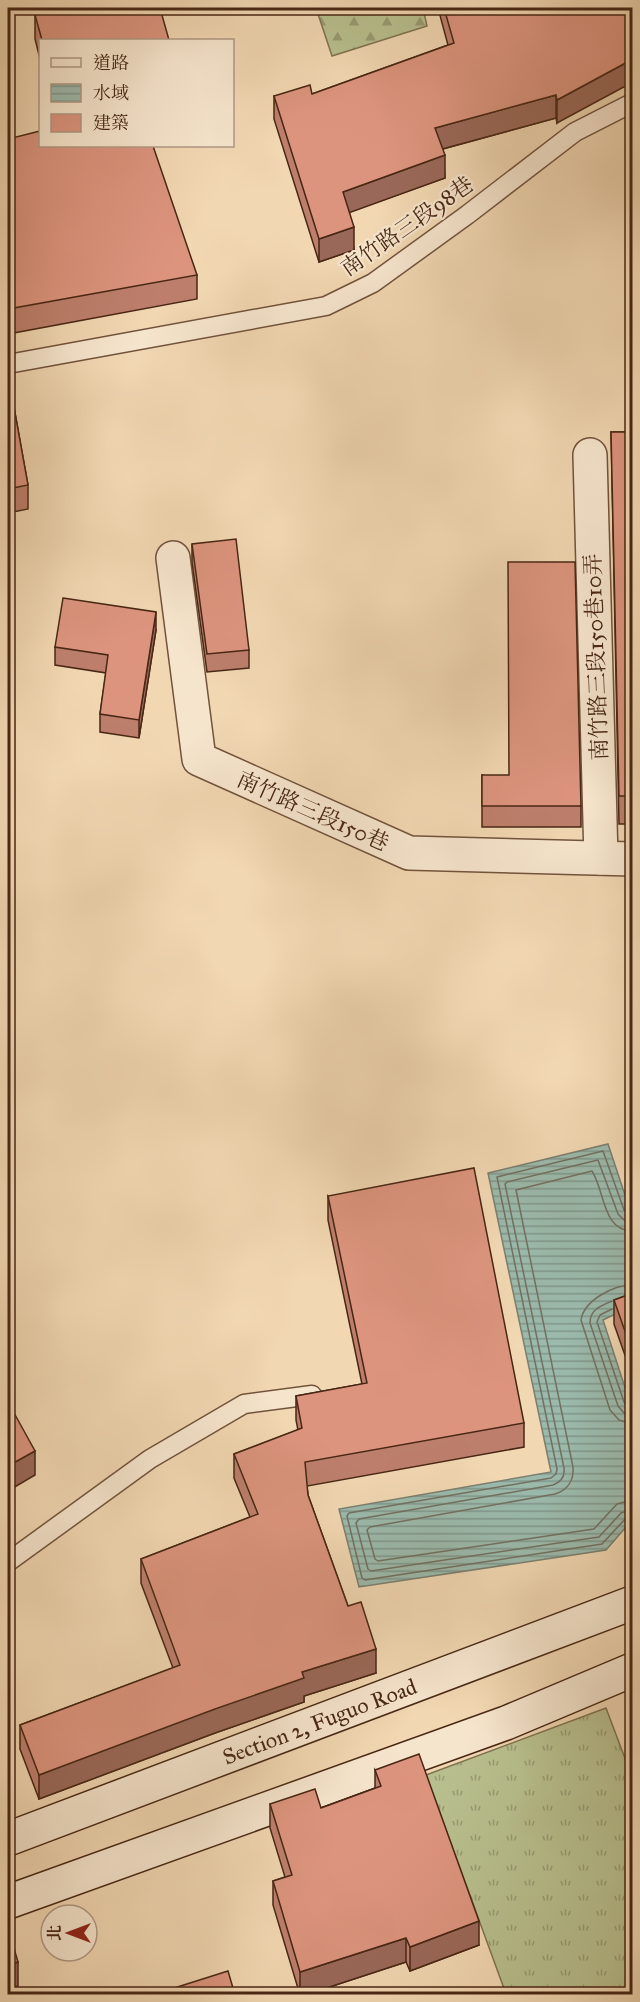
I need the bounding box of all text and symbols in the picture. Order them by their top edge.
legend [39,39,234,147]
text: 道路 [93,52,129,74]
text: 水域 [93,82,129,104]
text: 建築 [93,112,129,134]
street label: 南竹路三段98巷 [336,170,478,282]
street label: 南竹路三段150巷10弄 [579,553,613,761]
street label: 南竹路三段150巷 [233,765,393,857]
street label: Section 2, Fuguo Road [219,1672,420,1770]
north arrow [39,1903,99,1963]
text: 北 [45,1925,64,1941]

